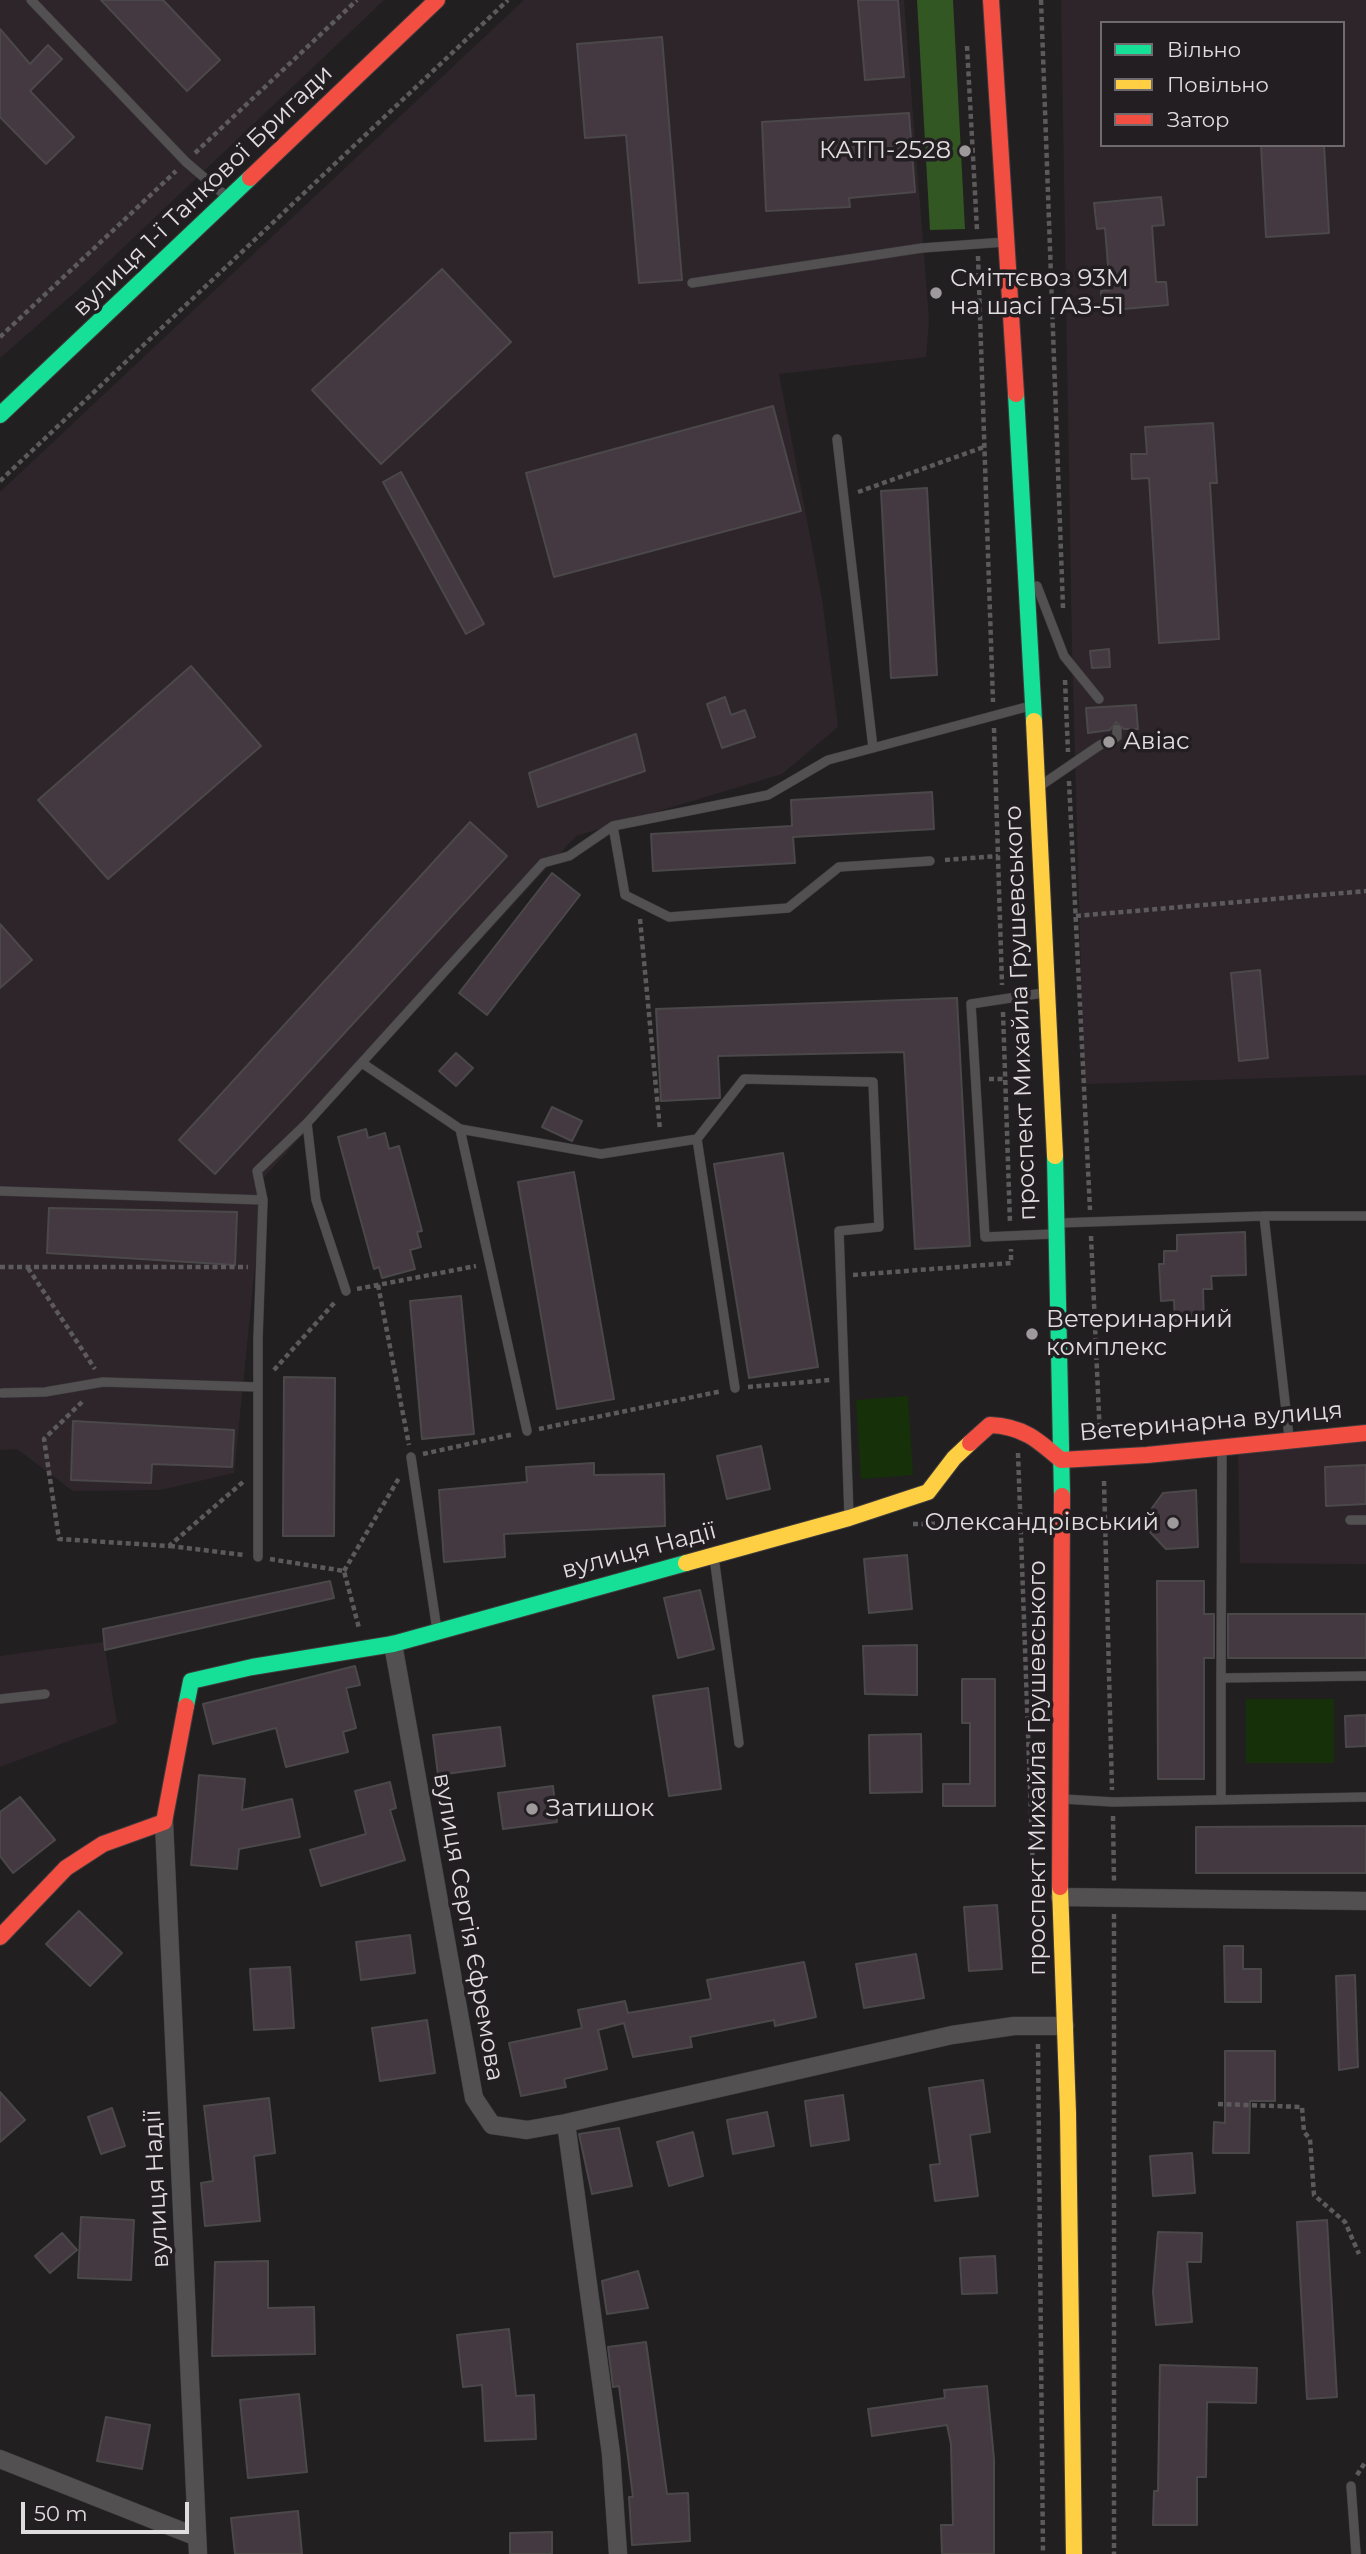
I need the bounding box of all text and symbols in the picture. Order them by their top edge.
legend [1100,21,1345,147]
text: Вільно [1167,37,1241,62]
street label: вулиця 1-ї Танкової Бригади [67,59,339,323]
text: Повільно [1167,72,1269,97]
text: Затор [1167,107,1229,132]
place label: КАТП-2528 [819,137,951,165]
marker: КАТП-2528 [957,143,973,159]
place label: Сміттєвоз 93М на шасі ГАЗ-51 [950,265,1129,321]
marker: Сміттєвоз 93М на шасі ГАЗ-51 [928,285,944,301]
place label: Авіас [1123,728,1190,756]
marker: Авіас [1101,734,1117,750]
street label: проспект Михайла Грушевського [999,805,1043,1221]
place label: Ветеринарний комплекс [1046,1306,1233,1362]
marker: Ветеринарний комплекс [1024,1326,1040,1342]
street label: Ветеринарна вулиця [1078,1396,1344,1448]
place label: Олександрівський [925,1509,1159,1537]
marker: Олександрівський [1165,1515,1181,1531]
street label: вулиця Надії [559,1517,719,1585]
street label: проспект Михайла Грушевського [1024,1560,1052,1976]
street label: вулиця Сергія Єфремова [427,1771,509,2083]
place label: Затишок [546,1795,654,1823]
marker: Затишок [524,1801,540,1817]
street label: вулиця Надії [138,2109,176,2269]
scale bar [24,2488,192,2532]
text: 50 m [34,2501,88,2526]

